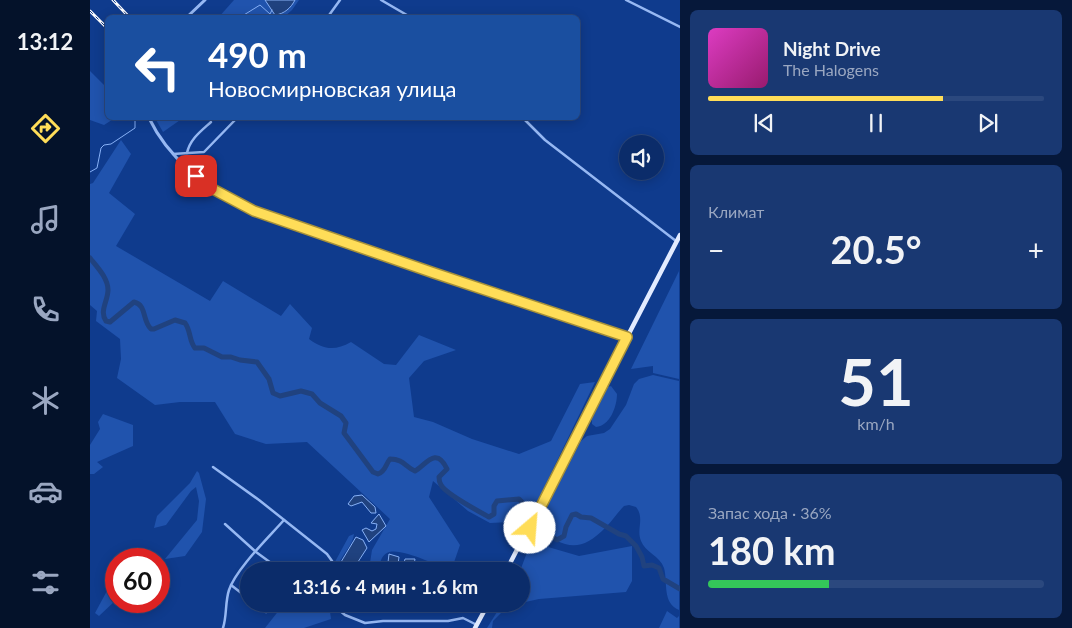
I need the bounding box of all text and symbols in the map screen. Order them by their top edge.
text: 13:12 [17,28,73,55]
text: 490 m [208,33,307,75]
icon: left [125,35,190,100]
text: Night Drive [783,37,881,60]
text: The Halogens [783,60,879,79]
text: Новосмирновская улица [208,75,457,102]
icon: previous [750,109,778,137]
icon: pause [862,109,890,137]
icon: next [974,109,1002,137]
icon: directions [28,111,63,146]
map controls [619,135,664,180]
button: sound [619,135,664,180]
pin [175,155,217,197]
icon: arrive [182,162,210,190]
icon: music [28,202,63,237]
text: Климат [708,202,764,221]
text: 20.5° [831,226,921,272]
text: − [708,233,724,267]
text: + [1028,233,1044,267]
icon: phone [28,292,63,327]
text: 51 [838,342,914,420]
icon: climate [28,383,63,418]
text: km/h [857,414,895,433]
icon: car [28,474,63,509]
position arrow [503,501,555,553]
text: Запас хода · 36% [708,503,832,522]
text: 180 km [708,527,836,573]
speed limit sign: 60 [105,548,170,613]
icon: filters [28,565,63,600]
text: 13:16 · 4 мин · 1.6 km [292,575,478,598]

